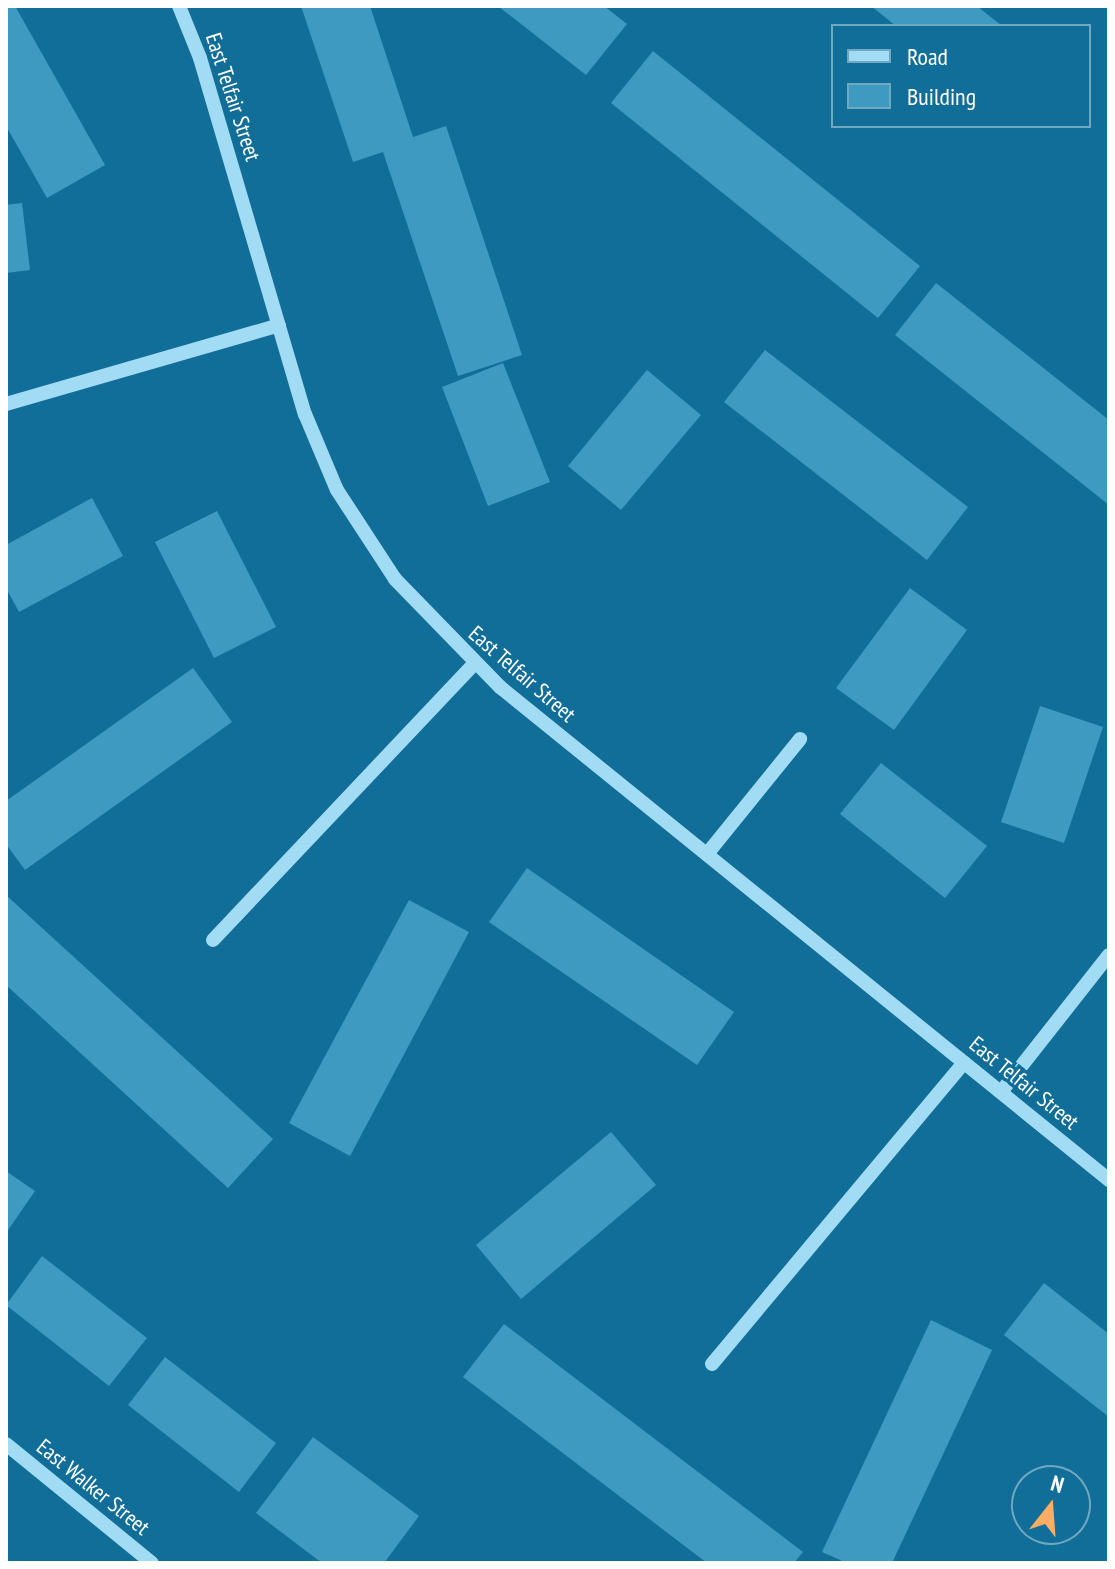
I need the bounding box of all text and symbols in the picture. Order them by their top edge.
legend [831,24,1091,128]
street label: East Telfair Street [200,29,266,165]
text: Road [907,41,948,72]
text: Building [907,81,976,112]
street label: East Telfair Street [463,620,581,728]
street label: East Telfair Street [964,1031,1084,1135]
street label: East Walker Street [31,1433,155,1541]
north arrow [1011,1465,1091,1545]
text: N [1048,1469,1067,1499]

